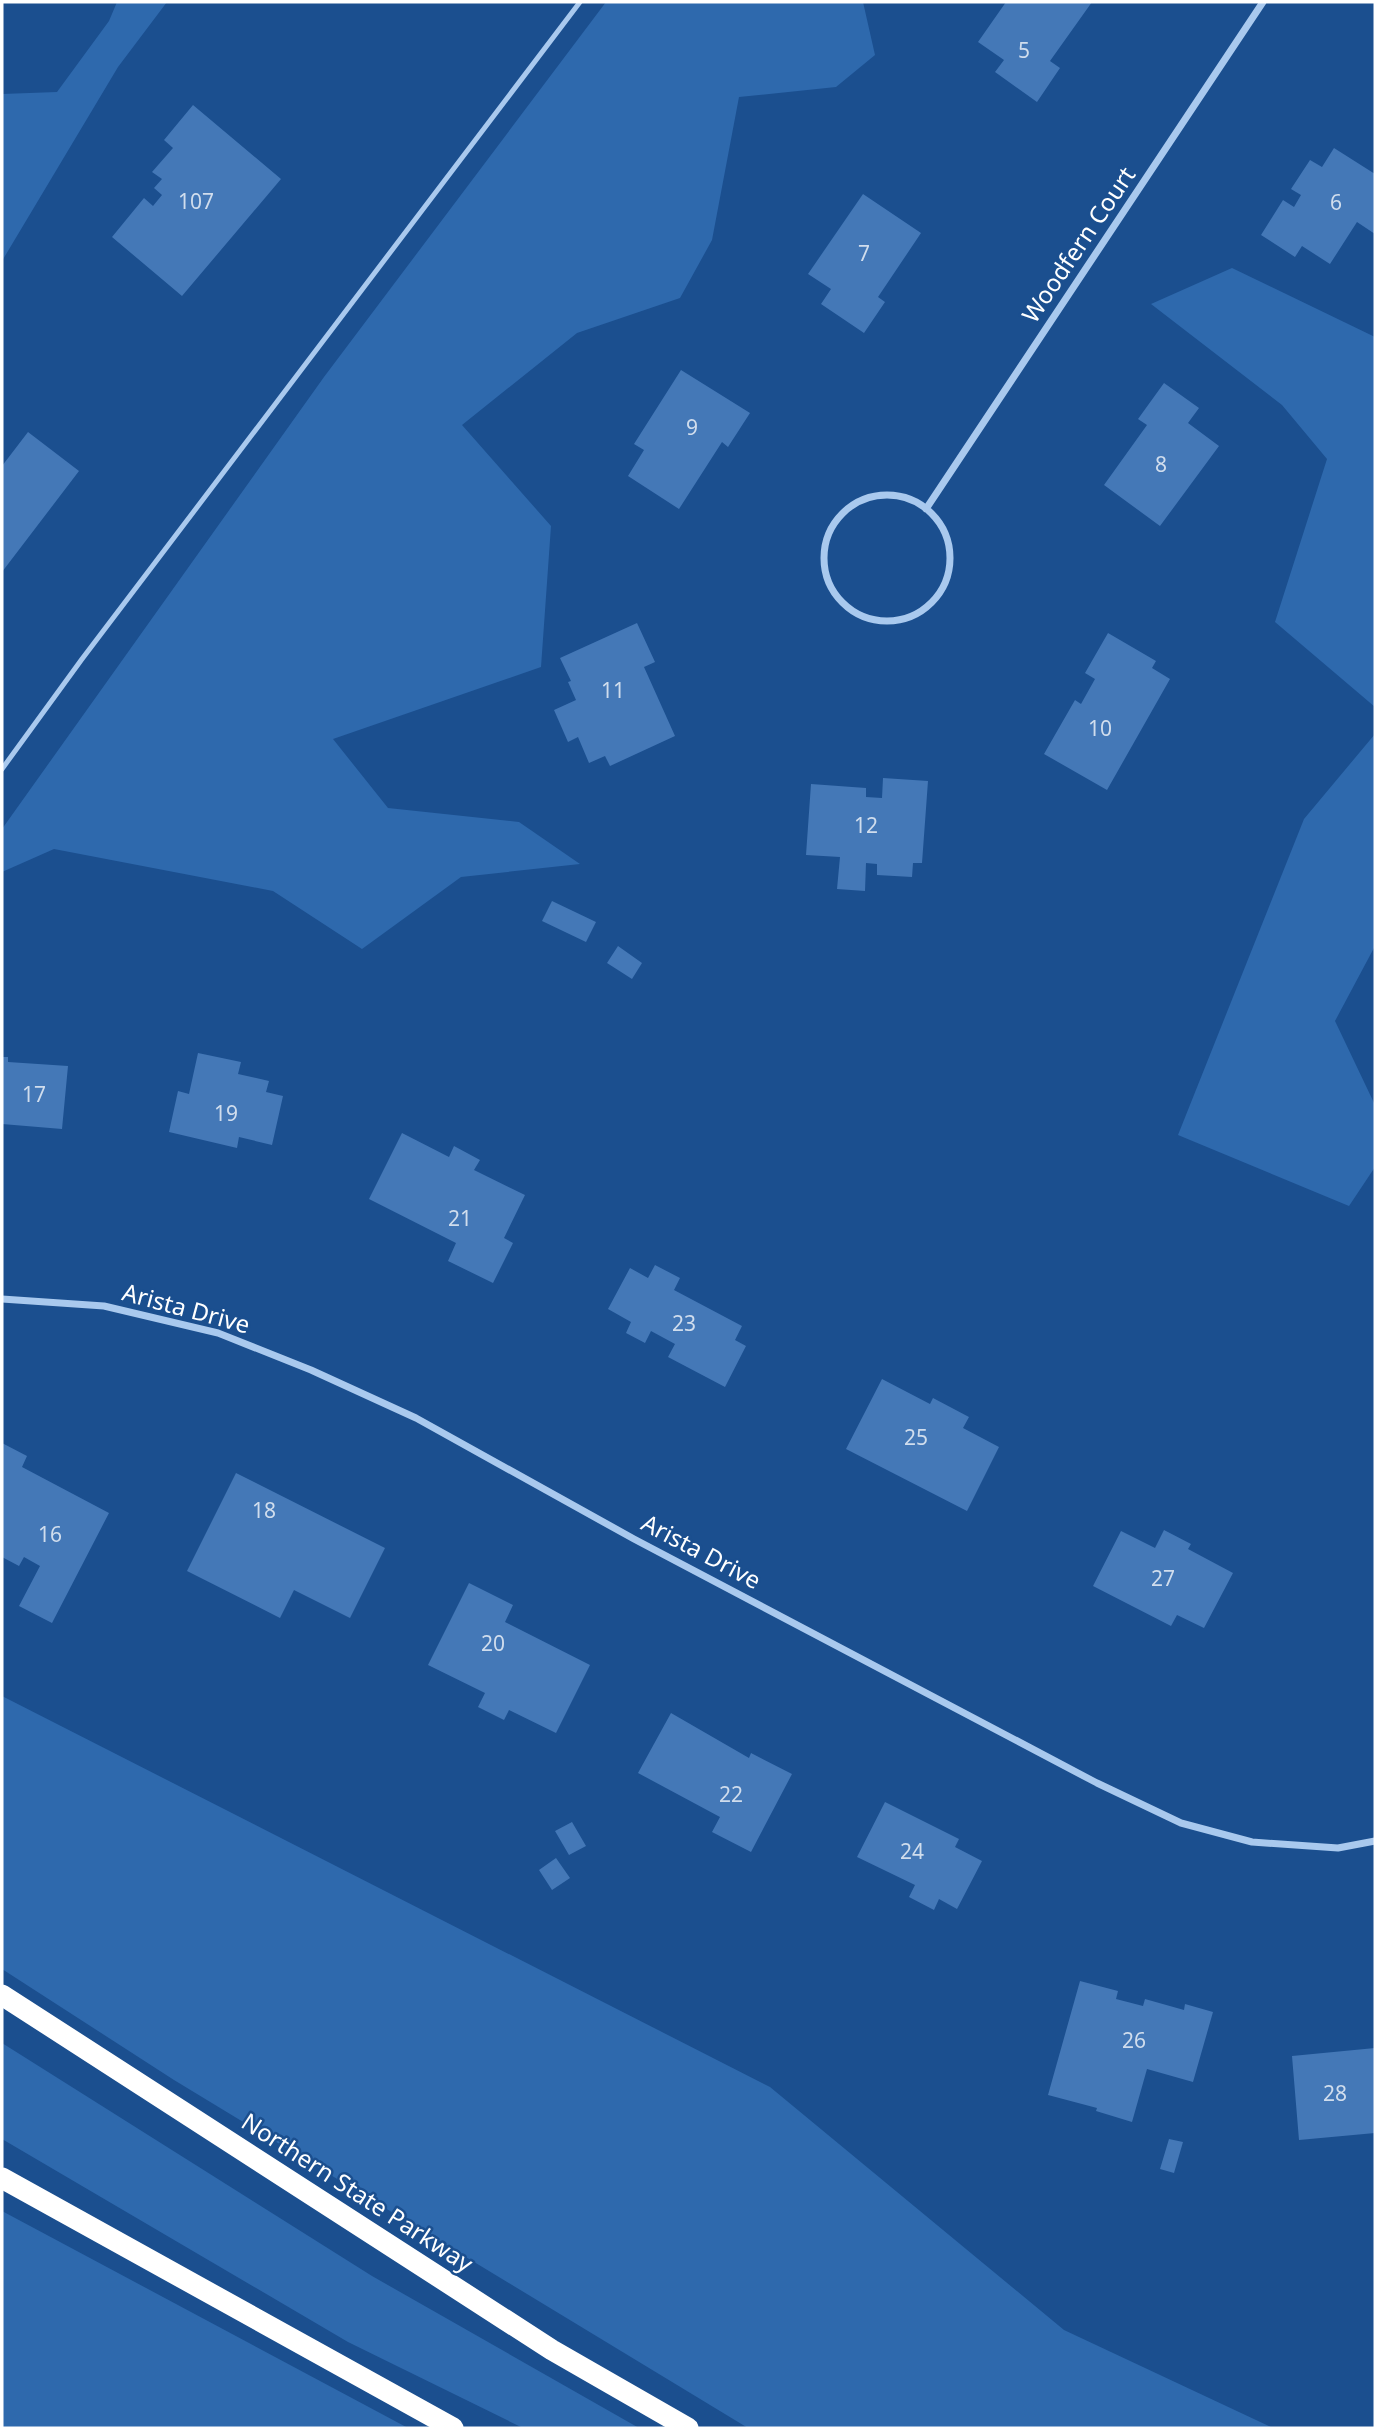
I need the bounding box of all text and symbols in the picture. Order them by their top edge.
house number: 5 [1018,36,1030,64]
street label: Woodfern Court [1013,159,1142,329]
house number: 107 [178,187,214,215]
house number: 6 [1330,188,1342,216]
house number: 7 [858,239,870,267]
house number: 9 [686,413,698,441]
house number: 8 [1155,450,1167,478]
house number: 11 [601,676,625,704]
house number: 10 [1088,714,1112,742]
house number: 12 [854,811,878,839]
house number: 17 [22,1080,46,1108]
house number: 19 [214,1099,238,1127]
house number: 21 [448,1204,472,1232]
street label: Arista Drive [119,1275,254,1340]
house number: 23 [672,1309,696,1337]
house number: 25 [904,1423,928,1451]
house number: 18 [252,1496,276,1524]
street label: Arista Drive [636,1505,767,1596]
house number: 16 [38,1520,62,1548]
house number: 27 [1151,1564,1175,1592]
house number: 20 [481,1629,505,1657]
house number: 22 [719,1780,743,1808]
house number: 24 [900,1837,924,1865]
house number: 26 [1122,2026,1146,2054]
house number: 28 [1323,2079,1347,2107]
street label: Northern State Parkway [236,2104,481,2279]

